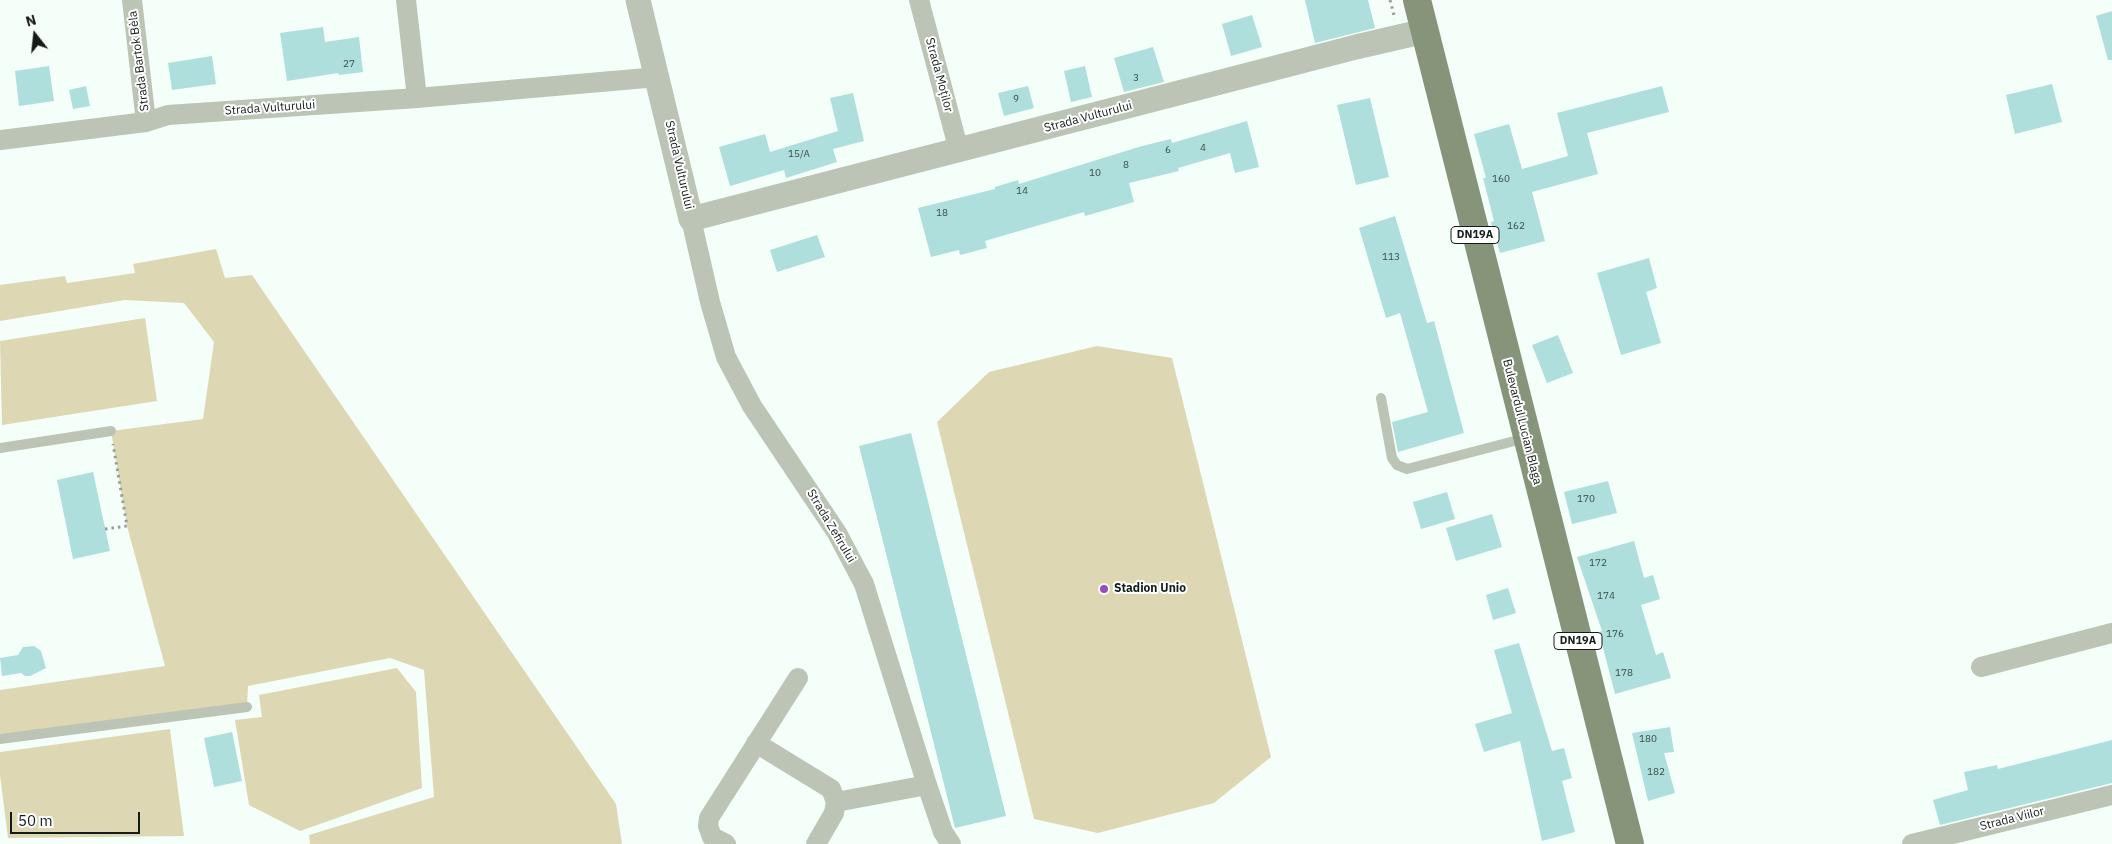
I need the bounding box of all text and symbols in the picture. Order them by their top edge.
north arrow [10,10,60,60]
street label: Strada Bartok Bèla [126,10,152,112]
text: N [24,11,38,31]
street label: Strada Moților [922,36,956,114]
house number: 27 [343,58,355,70]
house number: 3 [1133,72,1139,84]
house number: 9 [1013,93,1019,105]
street label: Strada Vulturului [224,98,316,118]
street label: Strada Vulturului [1042,98,1134,136]
street label: Strada Vulturului [662,119,696,211]
house number: 4 [1200,142,1206,154]
house number: 6 [1165,144,1171,156]
house number: 15/A [788,148,810,160]
house number: 8 [1123,159,1129,171]
house number: 10 [1089,167,1101,179]
house number: 160 [1492,173,1510,185]
house number: 14 [1016,185,1028,197]
house number: 18 [936,207,948,219]
house number: 162 [1507,220,1525,232]
road number: DN19A [1451,226,1499,244]
house number: 113 [1382,251,1400,263]
street label: Bulevardul Lucian Blaga [1499,358,1545,486]
street label: Strada Zefirului [804,487,858,565]
house number: 170 [1577,493,1595,505]
house number: 172 [1589,557,1607,569]
place label: Stadion Unio [1114,582,1186,596]
marker: Stadion Unio [1098,583,1110,595]
house number: 174 [1597,590,1615,602]
house number: 176 [1606,628,1624,640]
road number: DN19A [1554,632,1602,649]
house number: 178 [1615,667,1633,679]
house number: 180 [1639,733,1657,745]
house number: 182 [1647,766,1665,778]
scale bar [12,802,142,834]
street label: Strada Viilor [1978,804,2046,834]
text: 50 m [18,811,53,830]

